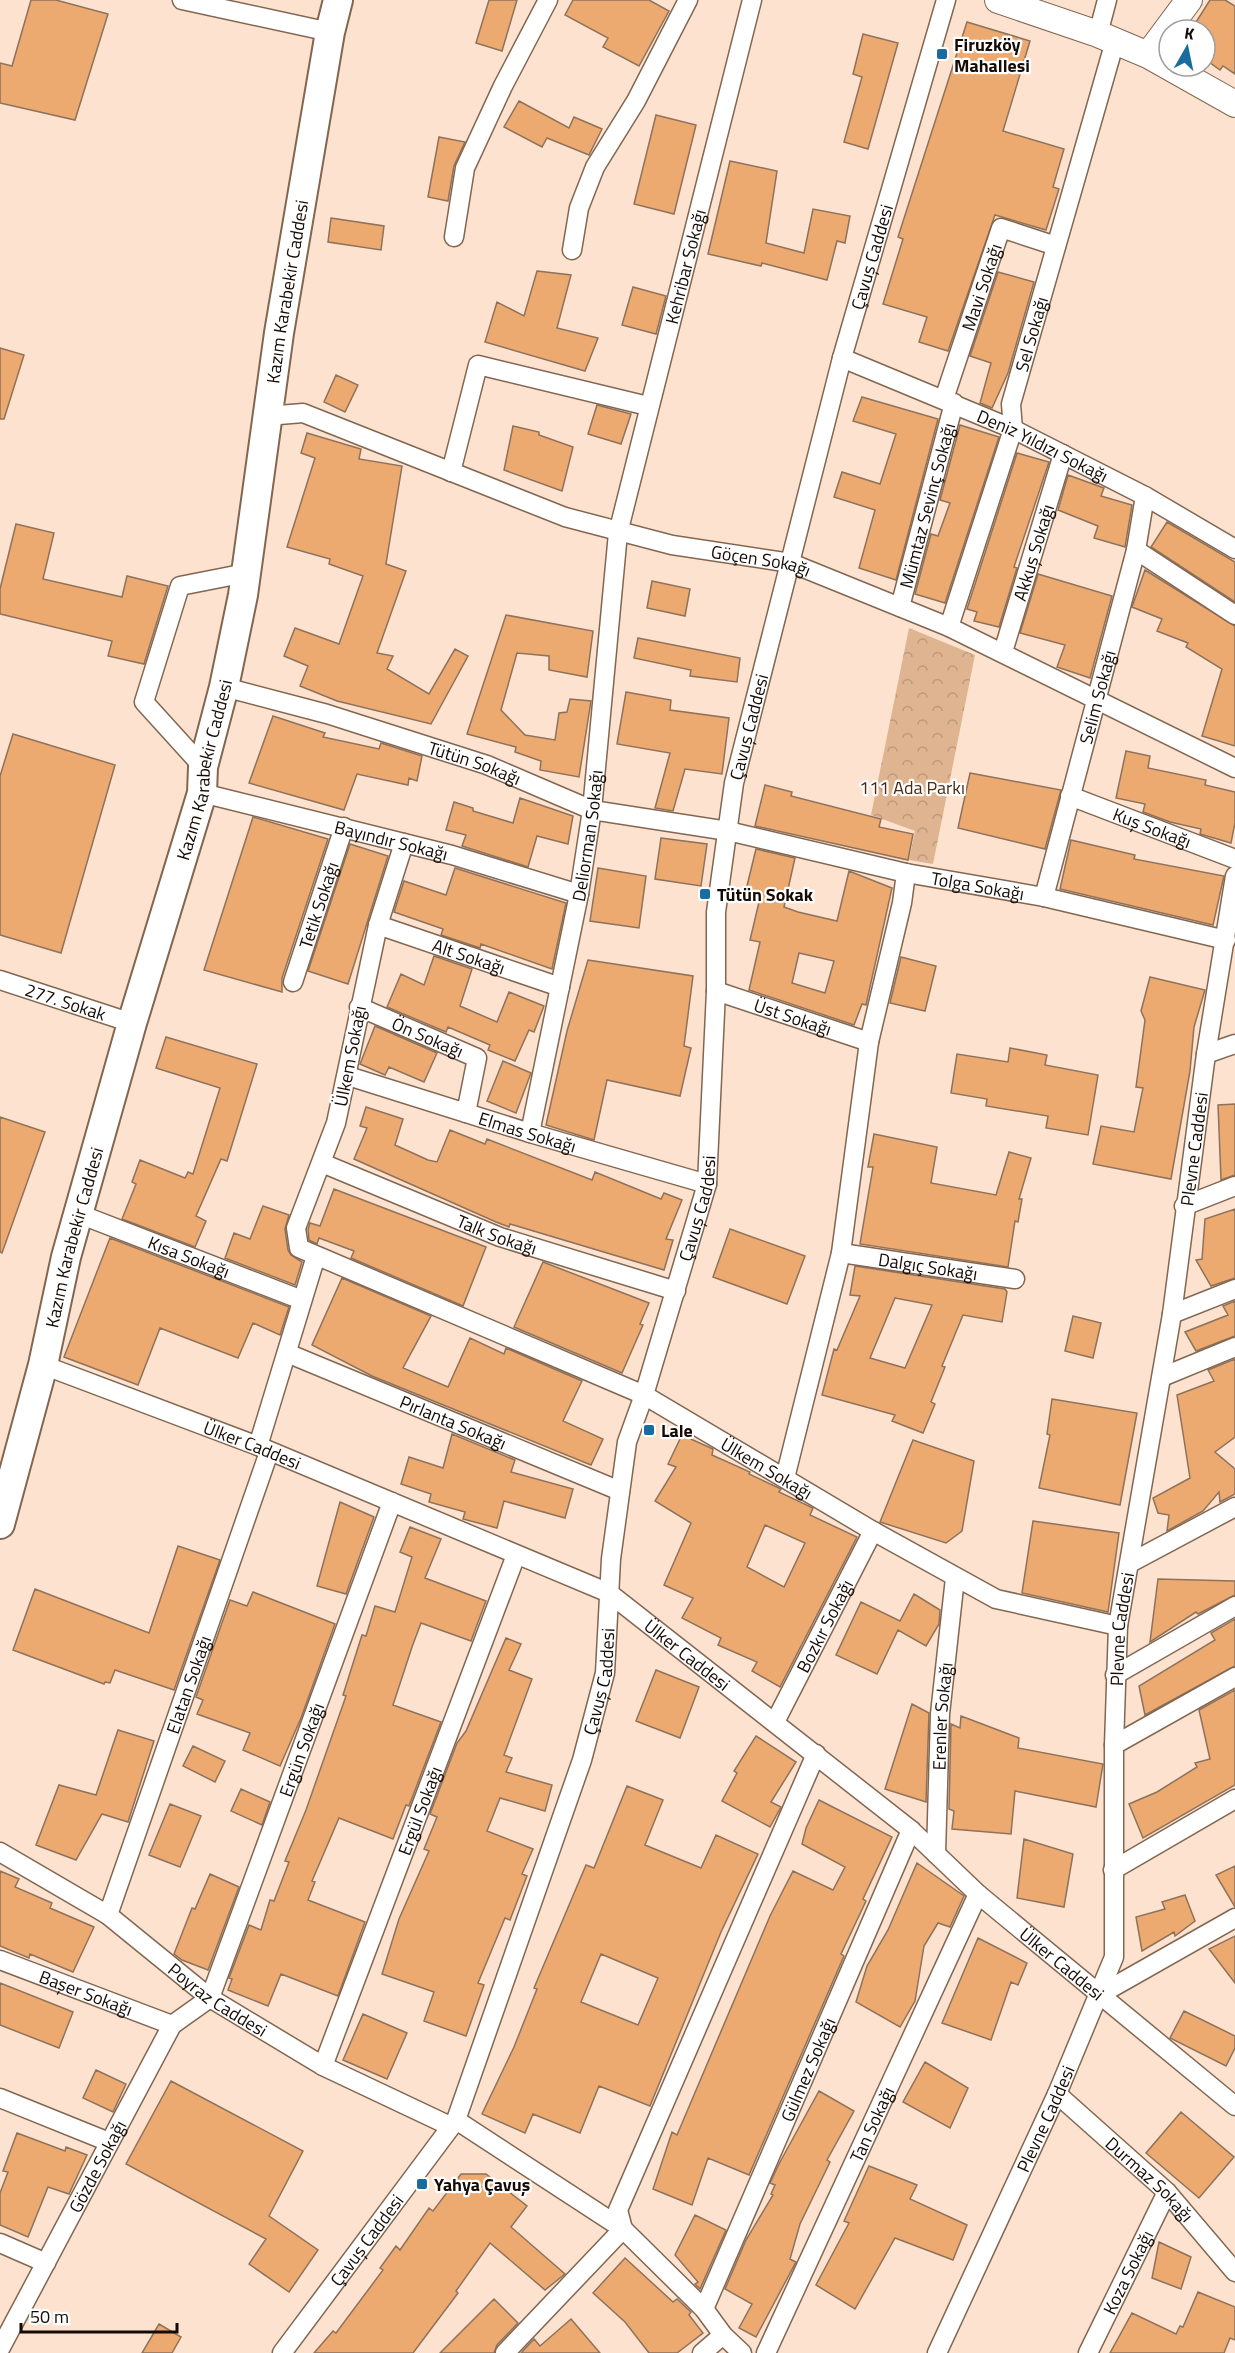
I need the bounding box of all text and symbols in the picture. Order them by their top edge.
north arrow [1157,18,1217,78]
text: K [1183,21,1196,46]
place label: Firuzköy Mahallesi [954,31,1030,79]
marker: Firuzköy Mahallesi [935,47,949,61]
street label: Kazım Karabekir Caddesi [259,198,315,385]
street label: Çavuş Caddesi [843,201,900,313]
street label: Kehribar Sokağı [658,206,712,327]
street label: Mavi Sokağı [954,240,1008,334]
street label: Sel Sokağı [1007,293,1055,375]
street label: Deniz Yıldızı Sokağı [973,402,1113,489]
street label: Mümtaz Sevinç Sokağı [892,420,962,591]
street label: Akkuş Sokağı [1006,501,1061,604]
street label: Göçen Sokağı [709,538,815,583]
street label: Selim Sokağı [1072,647,1122,747]
street label: Çavuş Caddesi [722,671,775,783]
street label: Kazım Karabekir Caddesi [169,677,239,863]
street label: Tütün Sokağı [425,734,526,792]
street label: Deliorman Sokağı [564,769,609,904]
park label: 111 Ada Parkı [859,774,965,801]
street label: Kuş Sokağı [1109,800,1195,855]
street label: Bayındır Sokağı [332,813,451,867]
street label: Tetik Sokağı [291,858,345,952]
street label: Tolga Sokağı [929,864,1026,907]
place label: Tütün Sokak [717,881,814,908]
marker: Tütün Sokak [698,887,712,901]
street label: Alt Sokağı [429,931,509,981]
street label: 277. Sokak [22,976,110,1027]
street label: Üst Sokağı [750,991,835,1042]
street label: Ülkem Sokağı [327,1003,373,1109]
street label: Ön Sokağı [388,1009,468,1064]
street label: Plevne Caddesi [1173,1090,1214,1207]
street label: Elmas Sokağı [475,1104,580,1159]
street label: Kazım Karabekir Caddesi [38,1144,110,1330]
street label: Çavuş Caddesi [671,1155,722,1264]
street label: Talk Sokağı [453,1207,540,1261]
street label: Kısa Sokağı [144,1228,234,1284]
street label: Dalgıç Sokağı [877,1245,979,1287]
street label: Pırlanta Sokağı [396,1388,511,1456]
street label: Ülker Caddesi [200,1413,305,1476]
place label: Lale [661,1417,693,1444]
marker: Lale [642,1423,656,1437]
street label: Ülkem Sokağı [716,1430,818,1506]
street label: Plevne Caddesi [1102,1570,1141,1687]
street label: Bozkır Sokağı [789,1575,860,1677]
street label: Ülker Caddesi [639,1612,736,1697]
street label: Çavuş Caddesi [576,1627,621,1738]
street label: Elatan Sokağı [159,1632,218,1737]
street label: Erenler Sokağı [925,1661,959,1771]
street label: Ergün Sokağı [271,1699,331,1801]
street label: Ergül Sokağı [390,1762,449,1859]
street label: Ülker Caddesi [1014,1920,1110,2007]
street label: Poyraz Caddesi [163,1956,273,2043]
street label: Başer Sokağı [35,1963,137,2022]
street label: Gülmez Sokağı [773,2013,842,2126]
street label: Plevne Caddesi [1009,2061,1081,2177]
street label: Tan Sokağı [843,2082,901,2166]
street label: Gözde Sokağı [61,2115,133,2217]
street label: Durmaz Sokağı [1100,2130,1200,2228]
place label: Yahya Çavuş [434,2171,530,2198]
marker: Yahya Çavuş [415,2177,429,2191]
street label: Çavuş Caddesi [323,2188,410,2292]
street label: Koza Sokağı [1096,2226,1160,2319]
scale bar [21,2296,177,2334]
text: 50 m [30,2303,69,2330]

